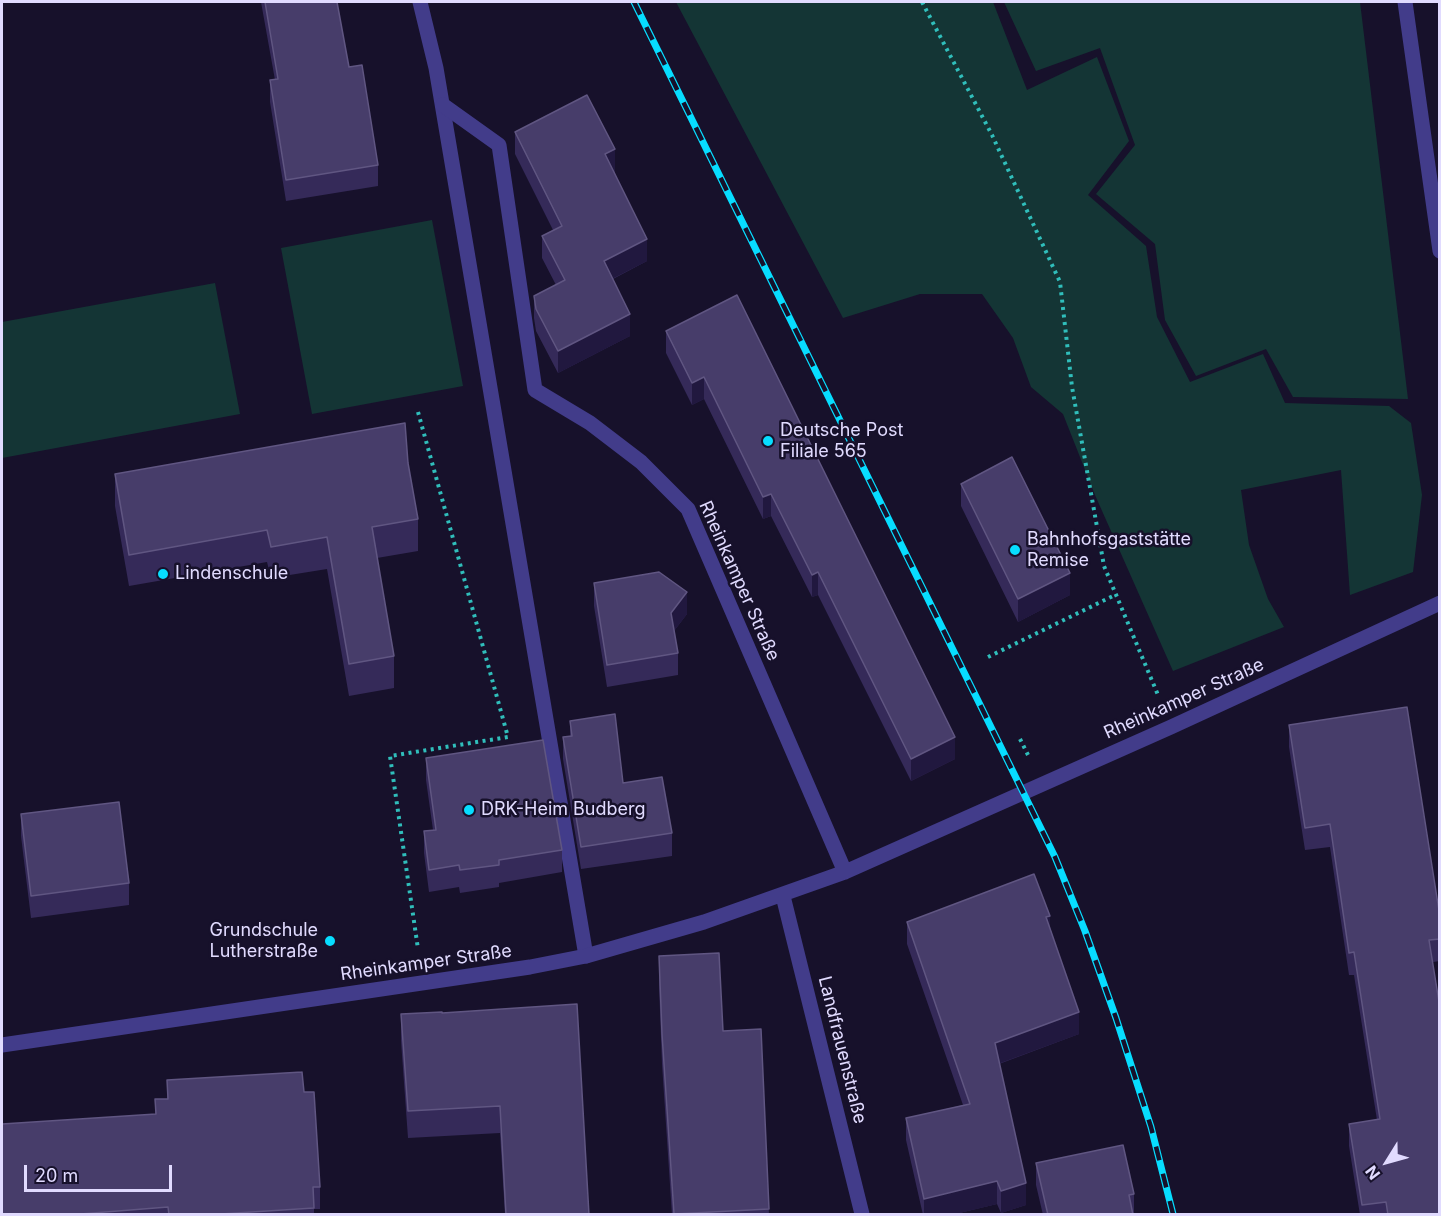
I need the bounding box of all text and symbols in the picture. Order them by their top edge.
place label: Deutsche Post Filiale 565 [780,420,903,462]
marker: Deutsche Post Filiale 565 [761,434,775,448]
street label: Rheinkamper Straße [694,498,784,664]
place label: Bahnhofsgaststätte Remise [1027,529,1191,572]
marker: Bahnhofsgaststätte Remise [1008,543,1022,557]
place label: Lindenschule [175,563,288,585]
marker: Lindenschule [156,567,170,581]
street label: Rheinkamper Straße [1101,654,1267,744]
place label: DRK-Heim Budberg [481,799,646,821]
marker: DRK-Heim Budberg [462,803,476,817]
place label: Grundschule Lutherstraße [210,920,318,962]
marker: Grundschule Lutherstraße [323,934,337,948]
street label: Rheinkamper Straße [339,940,513,986]
street label: Landfrauenstraße [813,974,871,1126]
north arrow [1357,1132,1417,1192]
scale bar [27,1153,176,1191]
text: N [1361,1162,1384,1184]
text: 20 m [35,1165,78,1186]

